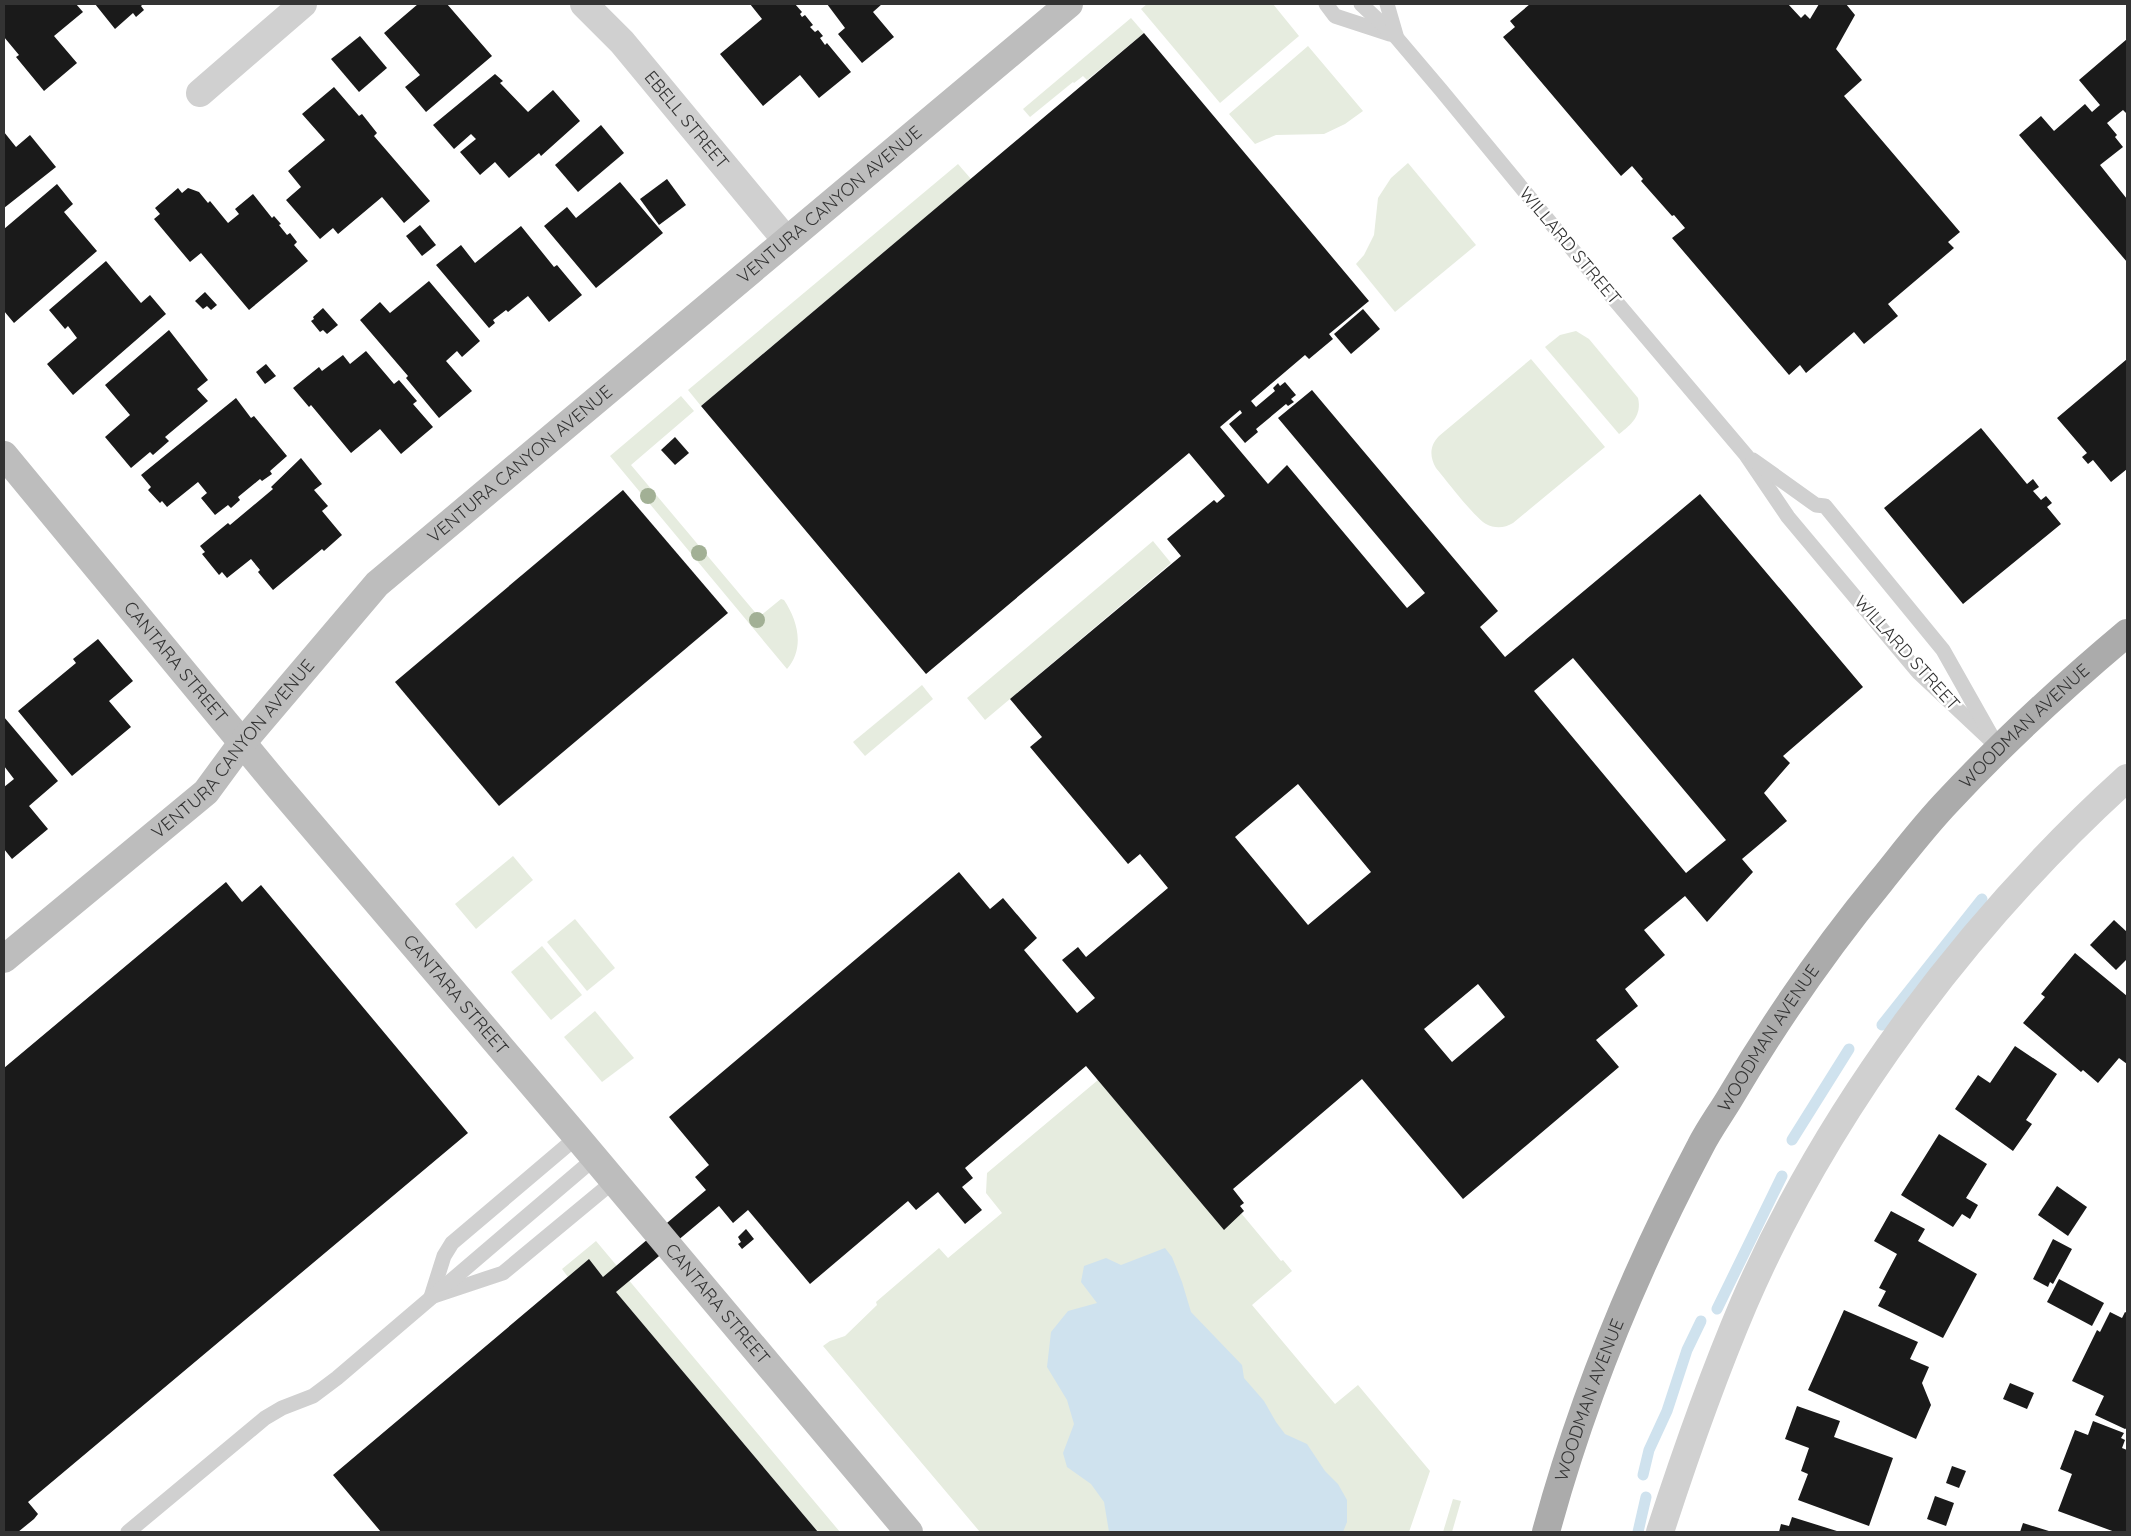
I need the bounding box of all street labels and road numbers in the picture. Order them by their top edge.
street label: EBELL STREET [640,66,734,174]
street label: VENTURA CANYON AVENUE [732,120,926,288]
street label: WILLARD STREET [1514,182,1627,309]
street label: VENTURA CANYON AVENUE [423,380,617,548]
street label: WILLARD STREET [1850,590,1965,715]
street label: CANTARA STREET [119,596,233,728]
street label: VENTURA CANYON AVENUE [147,654,319,843]
street label: WOODMAN AVENUE [1954,659,2094,793]
street label: CANTARA STREET [398,929,514,1060]
street label: WOODMAN AVENUE [1712,960,1824,1116]
street label: CANTARA STREET [660,1238,775,1369]
street label: WOODMAN AVENUE [1549,1315,1629,1484]

